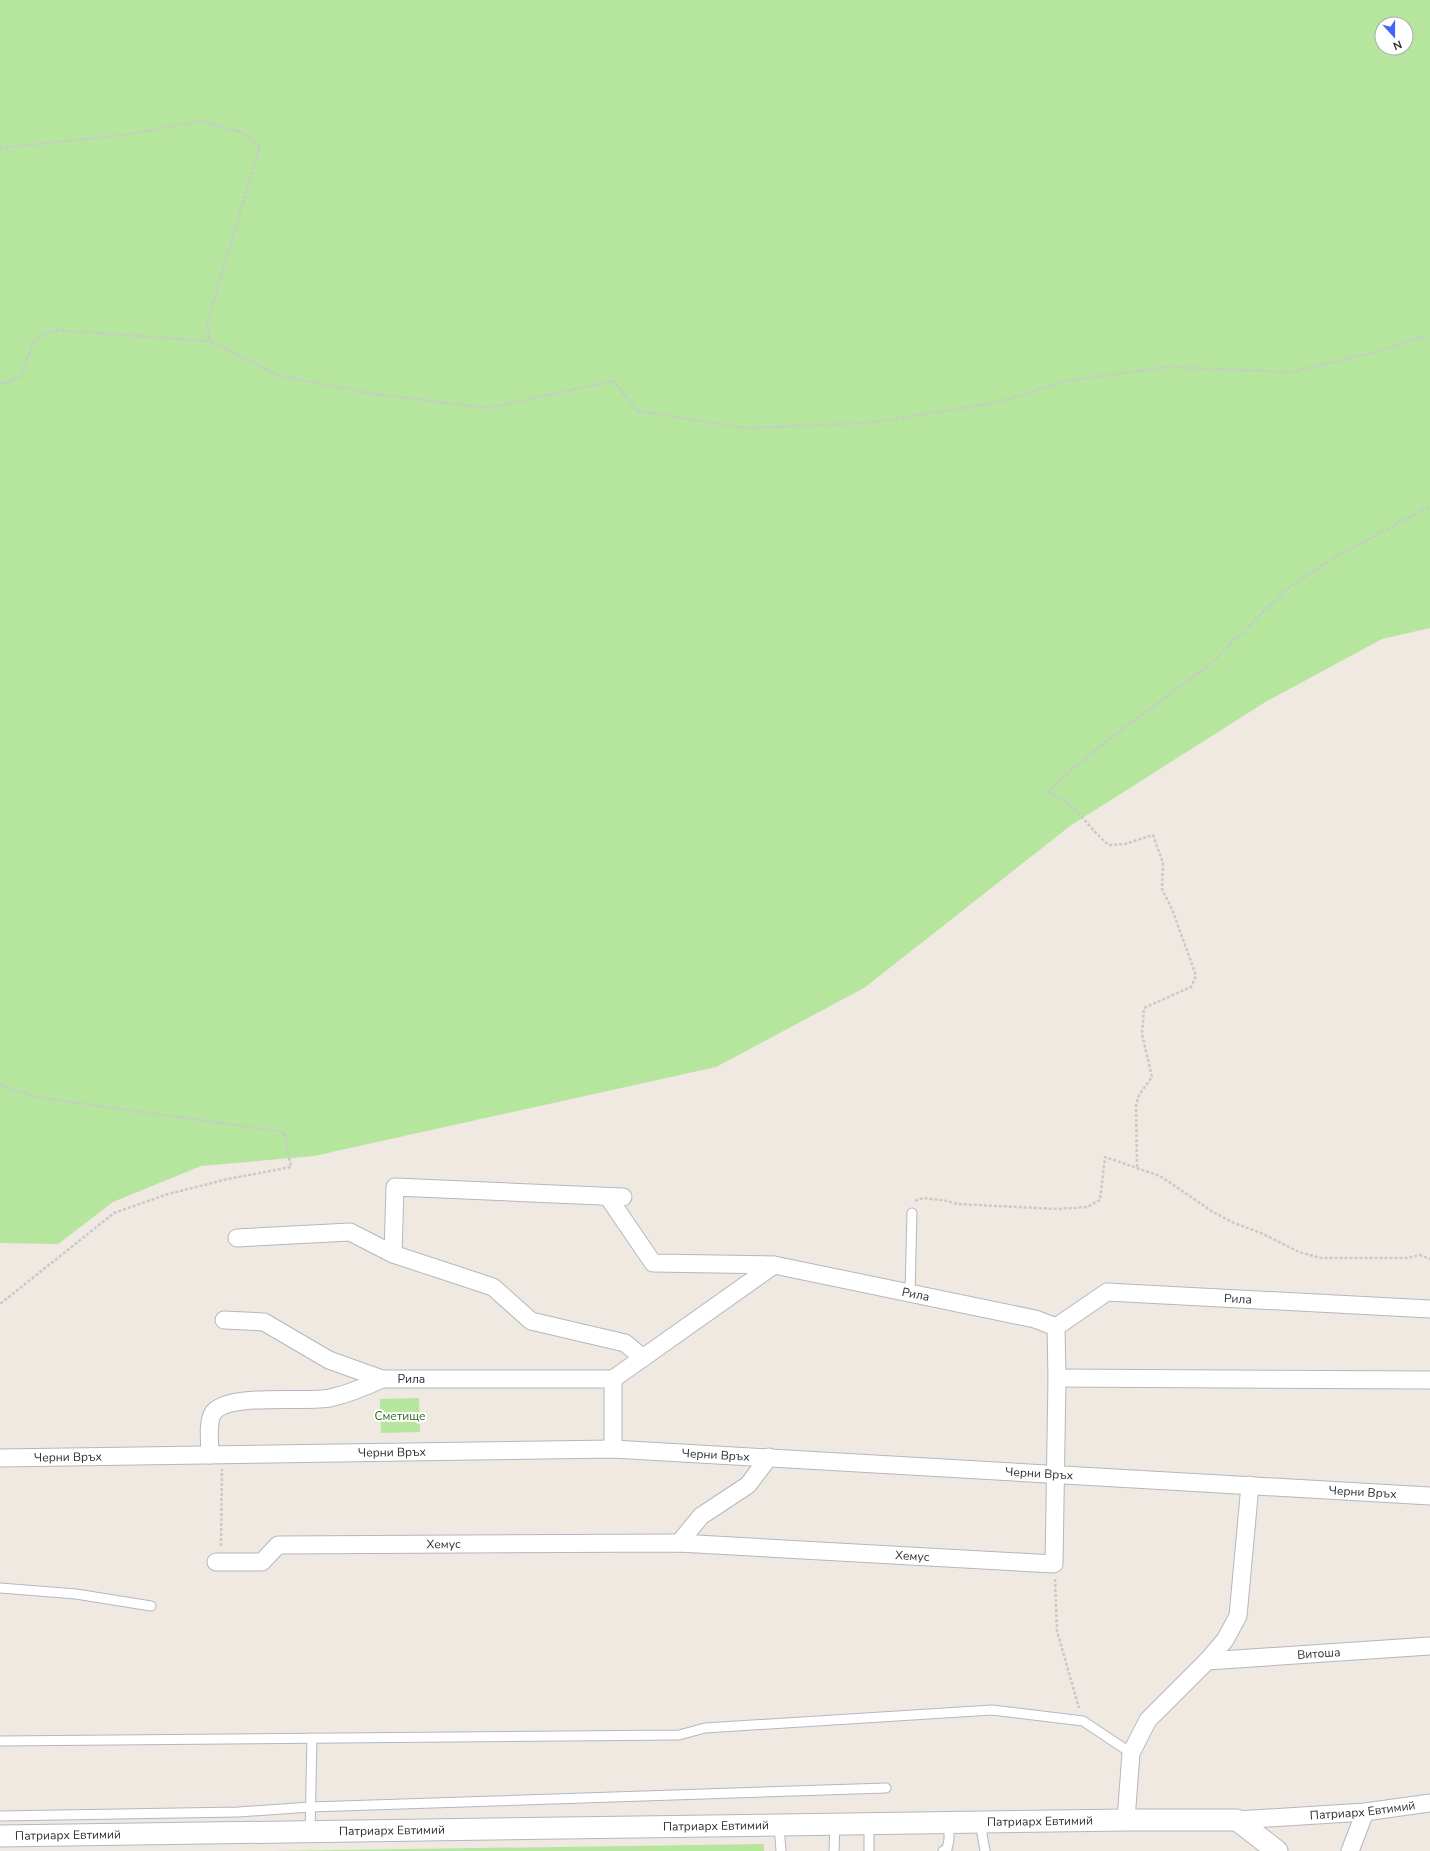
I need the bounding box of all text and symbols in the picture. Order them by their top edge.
north arrow [1374,16,1414,56]
text: N [1391,36,1404,53]
street label: Рила [900,1284,931,1305]
street label: Рила [1224,1290,1252,1308]
street label: Рила [397,1371,425,1387]
park label: Сметище [374,1408,426,1424]
street label: Черни Връх [358,1444,427,1461]
street label: Черни Връх [681,1445,751,1465]
street label: Черни Връх [34,1448,103,1466]
street label: Черни Връх [1005,1464,1074,1483]
street label: Черни Връх [1328,1482,1398,1502]
street label: Хемус [427,1536,461,1552]
street label: Хемус [895,1547,930,1565]
street label: Витоша [1297,1644,1341,1663]
street label: Патриарх Евтимий [1309,1797,1416,1823]
street label: Патриарх Евтимий [987,1812,1093,1830]
street label: Патриарх Евтимий [663,1817,769,1835]
street label: Патриарх Евтимий [339,1822,445,1839]
street label: Патриарх Евтимий [15,1826,121,1844]

